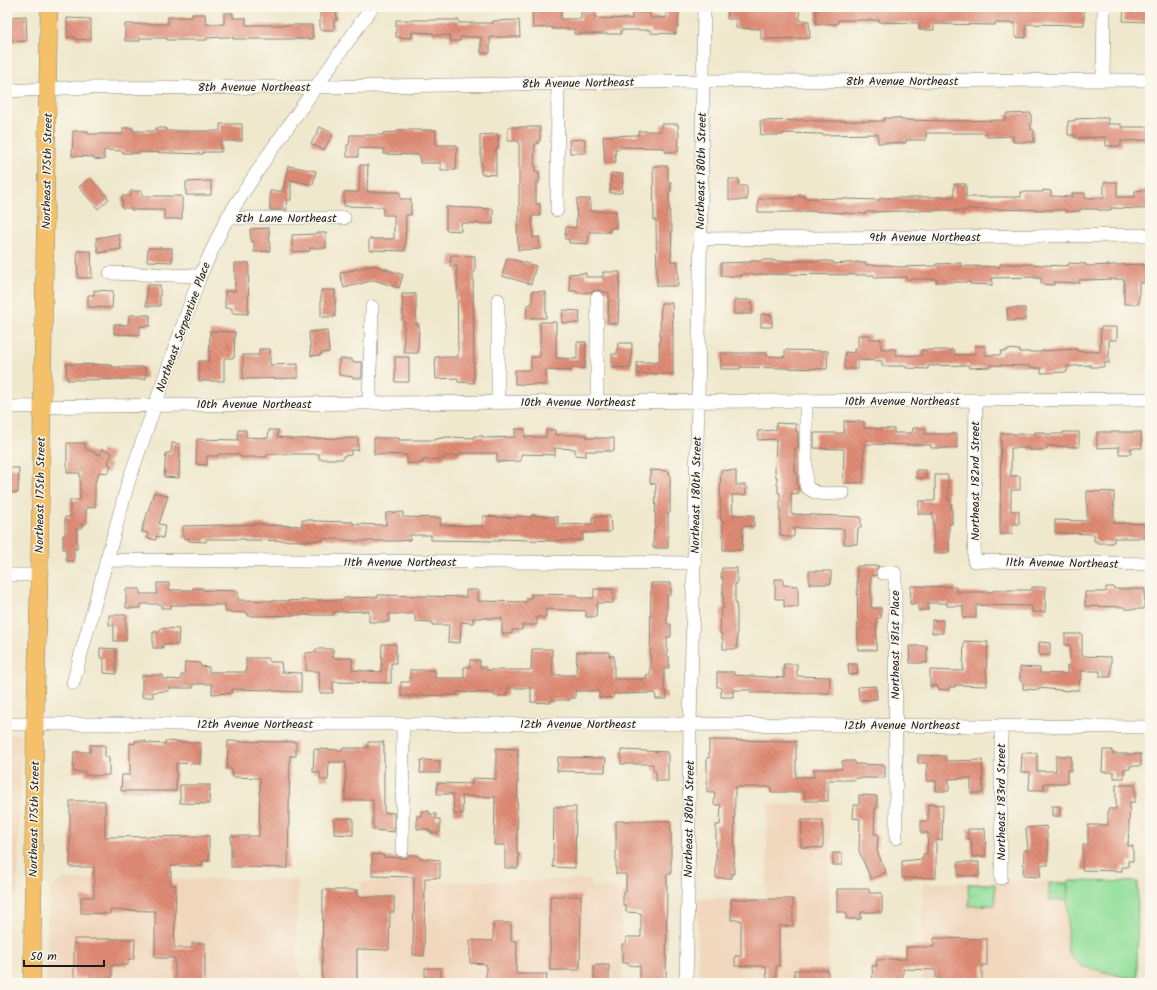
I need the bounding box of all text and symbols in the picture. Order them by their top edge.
street label: 8th Avenue Northeast [846,72,959,91]
street label: 8th Avenue Northeast [522,73,635,94]
street label: 8th Avenue Northeast [198,78,311,97]
street label: Northeast 175th Street [37,112,58,229]
street label: Northeast 180th Street [691,112,712,230]
street label: 8th Lane Northeast [235,209,337,228]
street label: 9th Avenue Northeast [869,228,981,247]
street label: Northeast Serpentine Place [151,259,216,395]
street label: 10th Avenue Northeast [844,392,960,411]
street label: 10th Avenue Northeast [520,393,636,412]
street label: 10th Avenue Northeast [196,395,312,414]
street label: Northeast 182nd Street [966,421,985,541]
street label: Northeast 175th Street [30,436,51,553]
street label: Northeast 180th Street [686,436,707,554]
street label: 11th Avenue Northeast [344,553,457,572]
street label: 11th Avenue Northeast [1005,553,1119,574]
street label: Northeast 181st Place [886,590,905,700]
street label: 12th Avenue Northeast [197,715,313,734]
street label: 12th Avenue Northeast [520,715,636,734]
street label: 12th Avenue Northeast [844,716,960,735]
street label: Northeast 183rd Street [992,743,1011,861]
street label: Northeast 175th Street [24,760,45,877]
street label: Northeast 180th Street [679,760,700,878]
scale bar [24,942,104,968]
text: 50 m [30,947,57,966]

